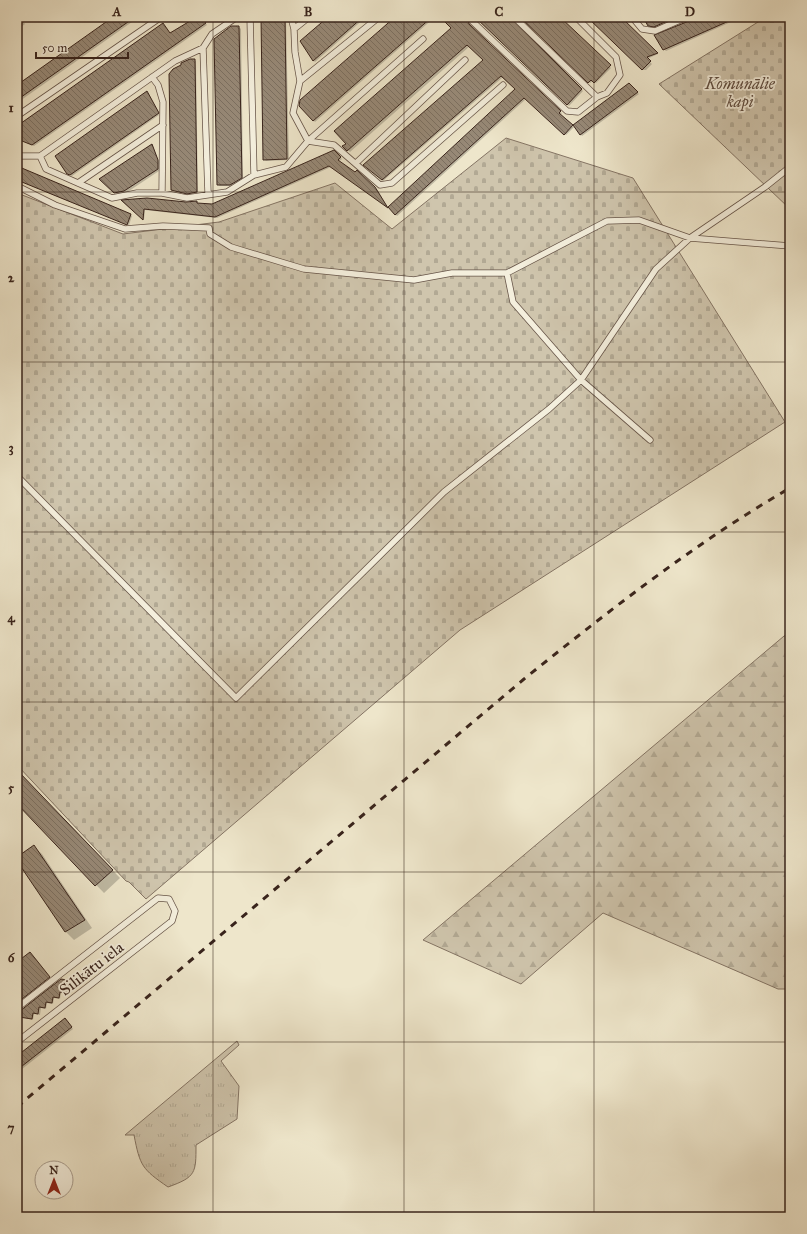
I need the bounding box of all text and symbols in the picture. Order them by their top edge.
text: A [112,4,122,20]
text: B [304,4,313,20]
text: C [495,4,504,20]
text: D [685,4,695,20]
scale bar [36,34,128,60]
text: 50 m [42,41,67,55]
park label: Komunālie kapi [704,74,776,112]
text: 1 [8,100,14,116]
text: 2 [8,270,15,286]
text: 3 [8,440,14,456]
text: 4 [7,610,15,626]
text: 5 [8,780,15,796]
street label: Silikātu iela [55,937,127,999]
text: 6 [8,950,16,966]
text: 7 [8,1120,15,1136]
north arrow [34,1160,74,1200]
text: N [49,1164,59,1177]

